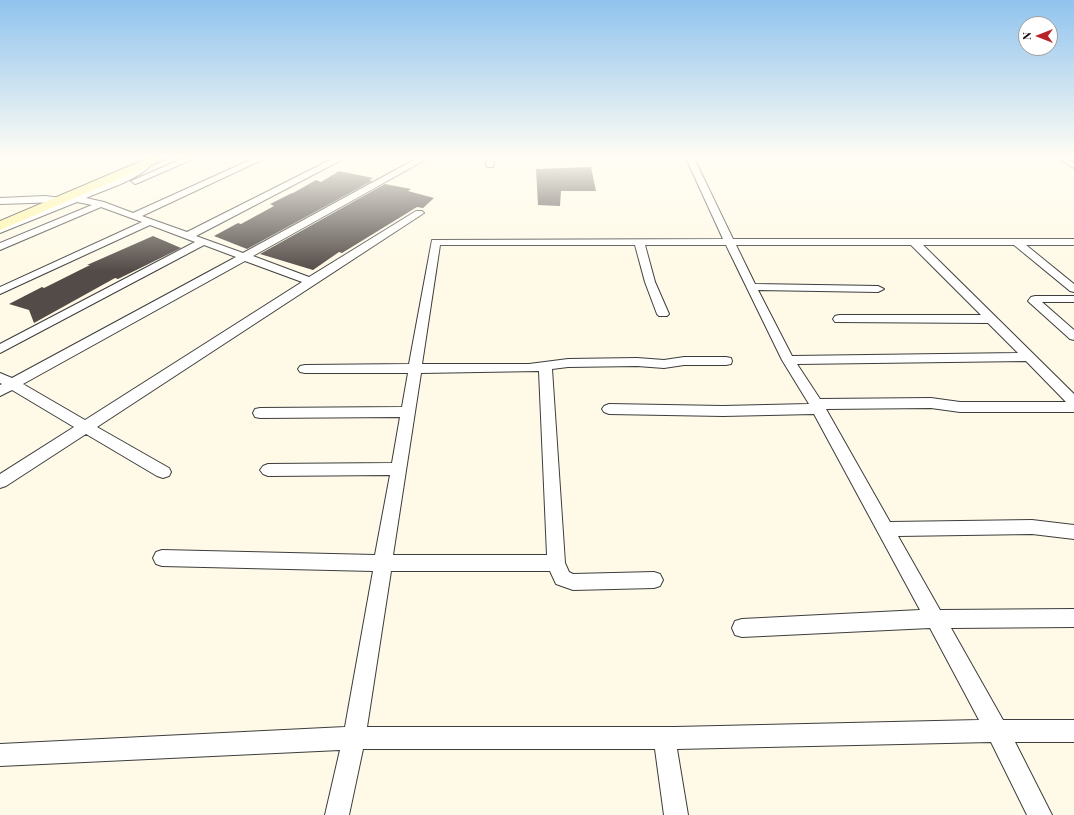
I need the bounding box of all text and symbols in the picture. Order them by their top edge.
north arrow [1018,16,1058,56]
text: N [1019,32,1034,40]

